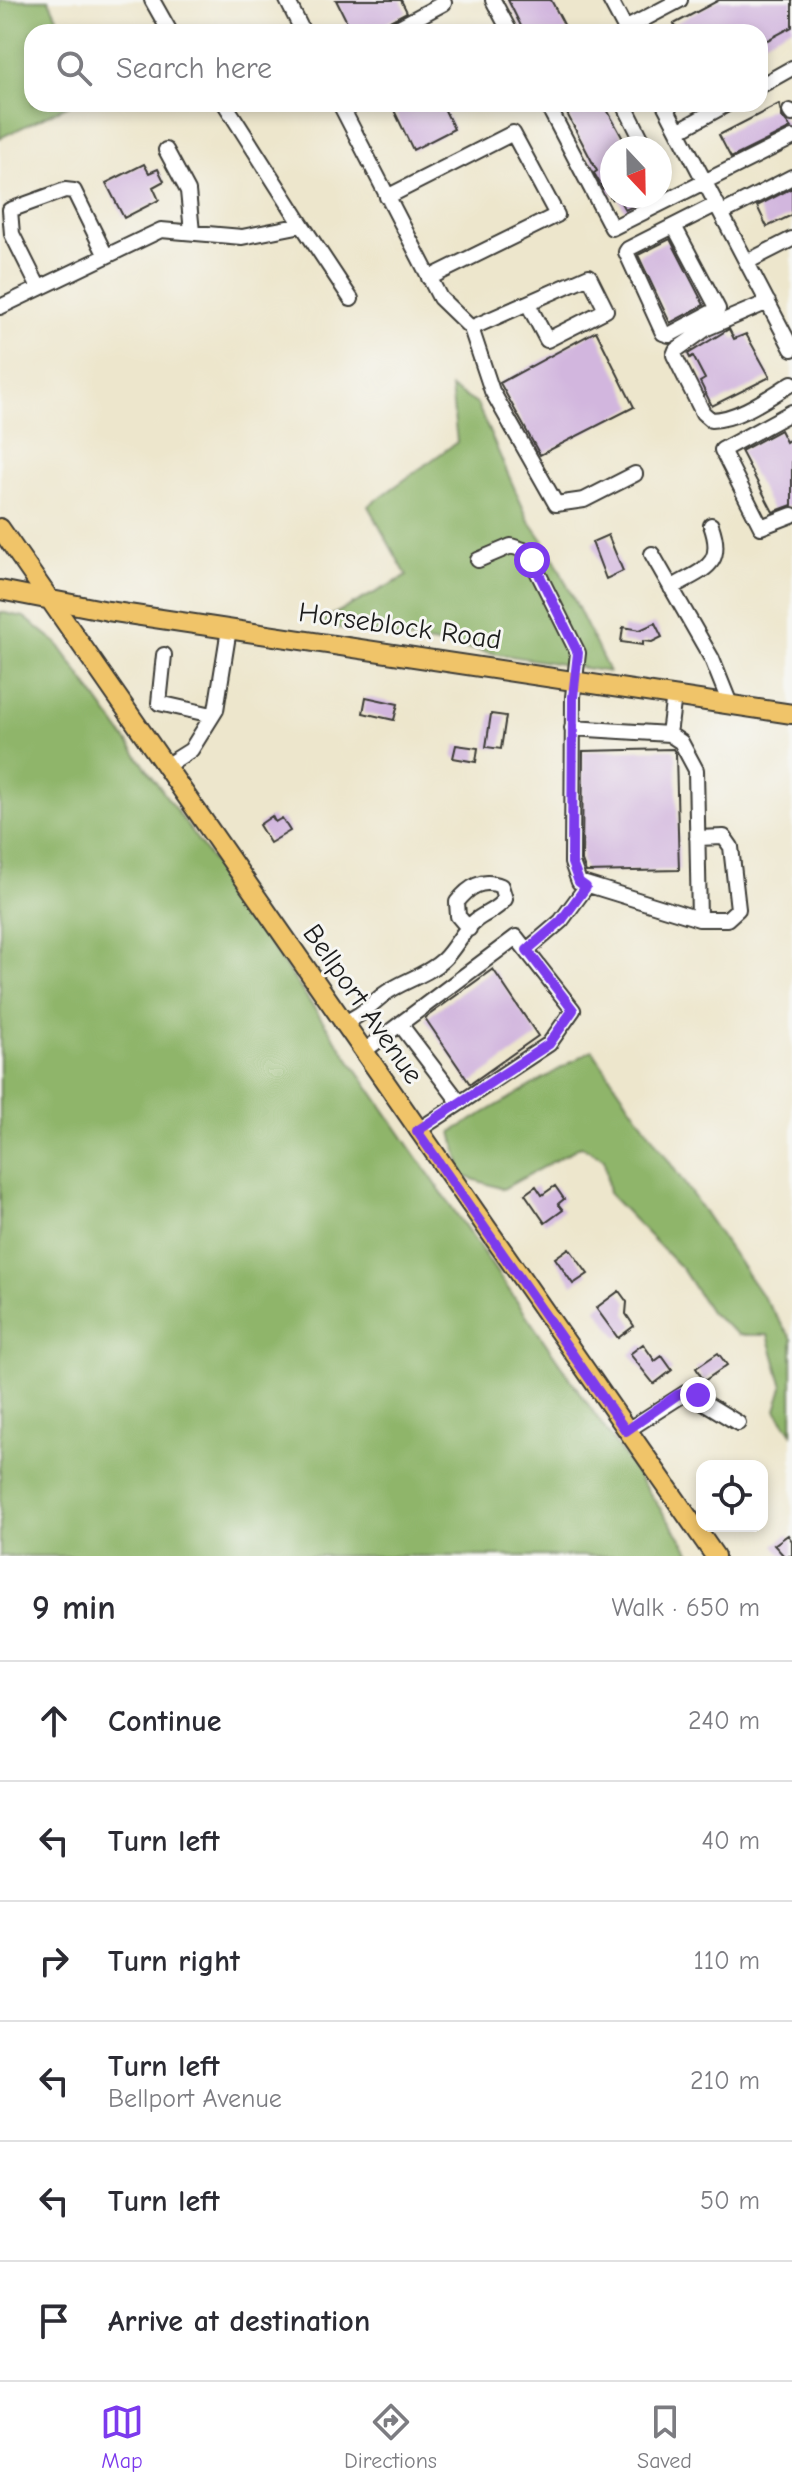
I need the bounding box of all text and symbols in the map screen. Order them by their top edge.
search box [24,24,768,112]
icon: search [52,46,96,90]
text: Search here [116,51,272,86]
north arrow [600,136,672,208]
route start [514,542,550,578]
street label: Horseblock Road [296,596,504,656]
street label: Bellport Avenue [296,918,430,1090]
route end [680,1377,716,1413]
map controls [696,1460,768,1532]
button: locate [696,1460,768,1532]
text: 9 min [32,1588,116,1628]
text: Walk · 650 m [611,1593,760,1623]
icon: ahead [32,1699,76,1743]
text: Continue [108,1704,222,1739]
text: 240 m [688,1706,760,1736]
icon: left [32,1819,76,1863]
text: Turn left [108,1824,220,1859]
text: 40 m [701,1826,760,1856]
icon: right [32,1939,76,1983]
text: Turn right [108,1944,240,1979]
text: 110 m [693,1946,760,1976]
text: Turn left [108,2049,220,2084]
icon: left [32,2059,76,2103]
text: 210 m [690,2066,760,2096]
text: Bellport Avenue [108,2084,282,2114]
icon: left [32,2179,76,2223]
text: Turn left [108,2184,220,2219]
text: 50 m [700,2186,760,2216]
icon: arrive [32,2299,76,2343]
text: Arrive at destination [108,2304,370,2339]
tab: Map [100,2400,144,2474]
tab: Directions [344,2400,437,2474]
tab: Saved [637,2400,692,2474]

